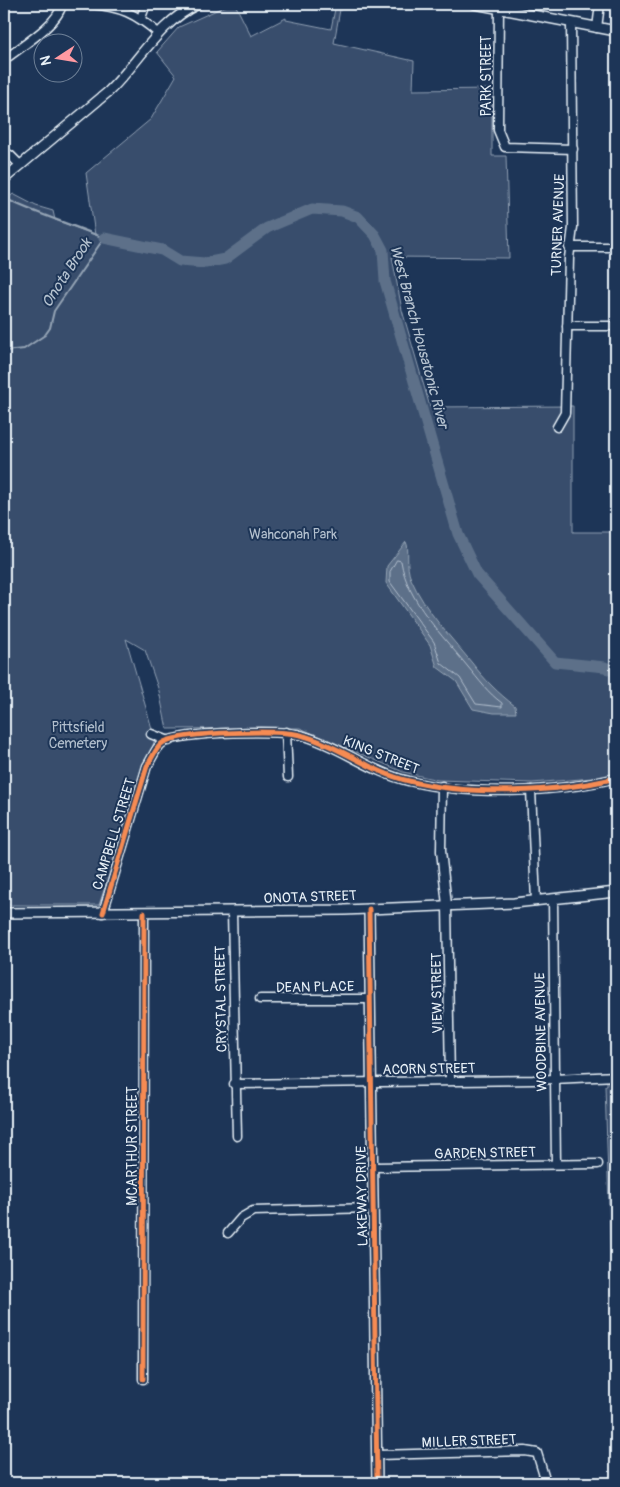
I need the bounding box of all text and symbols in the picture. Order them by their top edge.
north arrow [32,32,82,82]
street label: PARK STREET [478,35,495,117]
text: N [36,54,55,67]
street label: TURNER AVENUE [548,174,568,276]
water label: Onota Brook [38,233,97,311]
water label: West Branch Housatonic River [385,243,453,432]
park label: Wahconah Park [249,526,337,543]
park label: Pittsfield Cemetery [49,719,107,752]
street label: KING STREET [340,732,422,778]
street label: CAMPBELL STREET [89,776,139,892]
street label: ONOTA STREET [263,887,357,907]
street label: CRYSTAL STREET [212,945,230,1053]
street label: VIEW STREET [428,952,446,1034]
street label: WOODBINE AVENUE [531,972,551,1092]
street label: DEAN PLACE [276,978,354,996]
street label: ACORN STREET [382,1060,476,1078]
street label: MCARTHUR STREET [124,1086,141,1206]
street label: GARDEN STREET [434,1144,536,1162]
street label: LAKEWAY DRIVE [353,1146,371,1246]
street label: MILLER STREET [421,1431,517,1451]

